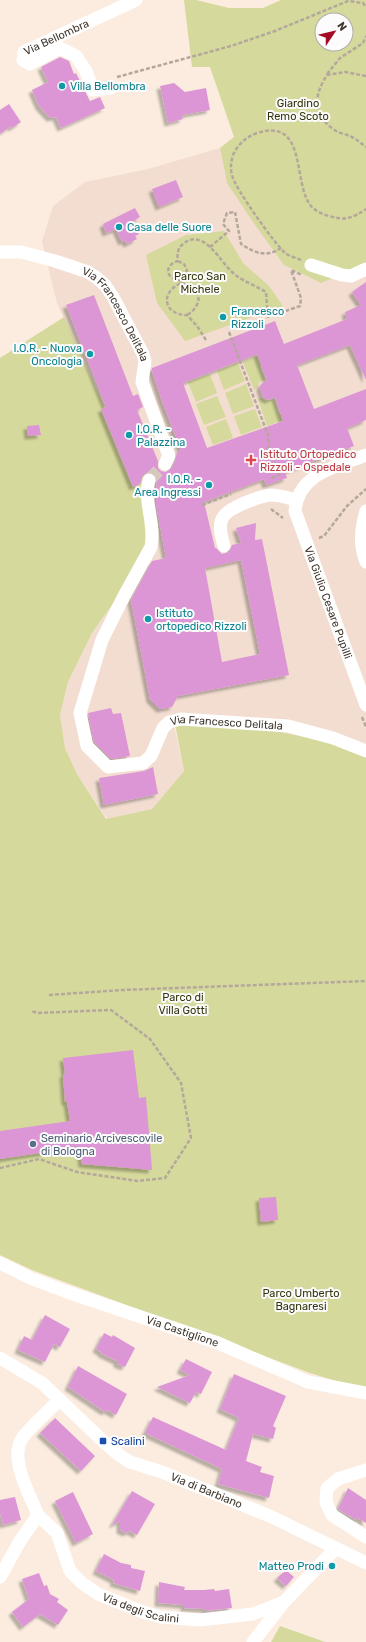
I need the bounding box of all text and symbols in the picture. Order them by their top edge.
north arrow [314,12,354,52]
street label: Via Bellombra [22,16,91,58]
text: N [334,20,349,34]
place label: Villa Bellombra [70,80,146,93]
marker: Villa Bellombra [57,81,67,91]
park label: Giardino Remo Scoto [267,97,329,123]
place label: Casa delle Suore [127,221,212,234]
marker: Casa delle Suore [114,222,124,232]
street label: Via Francesco Delitala [81,264,151,363]
park label: Parco San Michele [174,270,226,296]
place label: Francesco Rizzoli [231,305,284,331]
marker: Francesco Rizzoli [218,312,228,322]
place label: I.O.R. - Nuova Oncologia [14,342,82,368]
marker: I.O.R. - Nuova Oncologia [85,349,95,359]
place label: I.O.R. - Palazzina [137,423,185,449]
marker: I.O.R. - Palazzina [124,430,134,440]
place label: Istituto Ortopedico Rizzoli - Ospedale [260,448,356,474]
marker: Istituto Ortopedico Rizzoli - Ospedale [245,454,257,466]
place label: I.O.R. - Area Ingressi [134,473,201,499]
marker: I.O.R. - Area Ingressi [204,480,214,490]
street label: Via Giulio Cesare Pupilli [302,544,355,660]
place label: Istituto ortopedico Rizzoli [156,607,247,633]
marker: Istituto ortopedico Rizzoli [143,614,153,624]
street label: Via Francesco Delitala [169,712,283,732]
park label: Parco di Villa Gotti [159,991,207,1017]
place label: Seminario Arcivescovile di Bologna [41,1132,162,1158]
marker: Seminario Arcivescovile di Bologna [28,1139,38,1149]
park label: Parco Umberto Bagnaresi [262,1287,340,1313]
street label: Via Castiglione [145,1313,220,1349]
place label: Scalini [111,1435,145,1448]
marker: Scalini [98,1436,108,1446]
street label: Via di Barbiano [169,1470,244,1511]
place label: Matteo Prodi [259,1560,324,1573]
marker: Matteo Prodi [327,1561,337,1571]
street label: Via degli Scalini [101,1590,179,1625]

